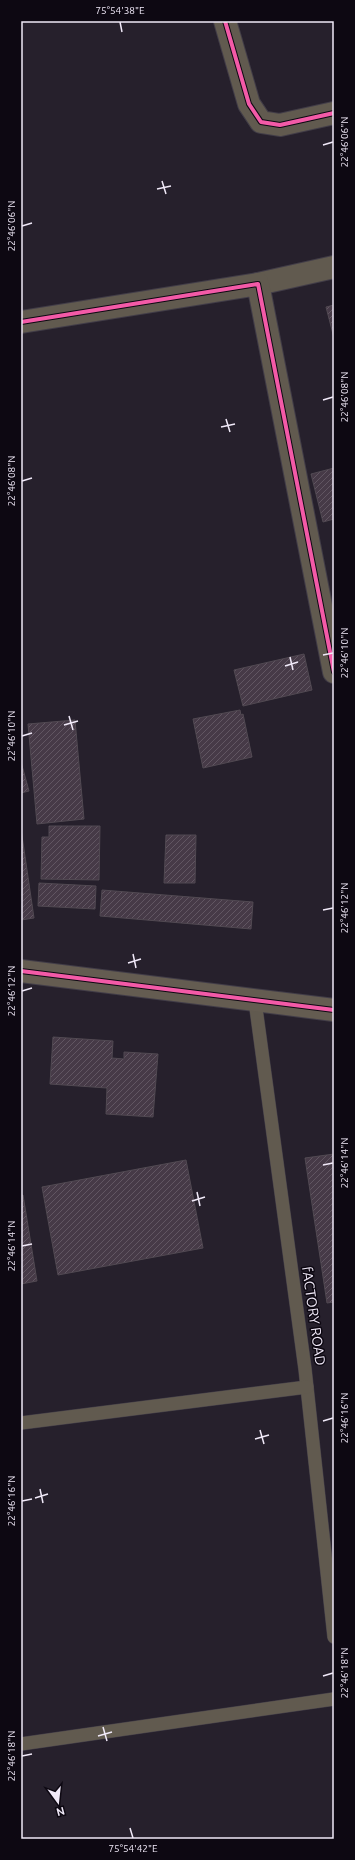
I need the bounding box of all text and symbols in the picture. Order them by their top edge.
text: 75°54'38"E [95,5,145,16]
text: 22°46'06"N [339,117,350,167]
text: 22°46'06"N [6,201,17,251]
text: 22°46'08"N [339,372,350,422]
text: 22°46'08"N [6,456,17,506]
text: 22°46'10"N [339,628,350,678]
text: 22°46'10"N [6,711,17,761]
text: 22°46'12"N [339,883,350,933]
text: 22°46'12"N [6,966,17,1016]
text: 22°46'14"N [339,1138,350,1188]
text: 22°46'14"N [6,1221,17,1271]
street label: fACTORY ROAD [299,1265,329,1367]
text: 22°46'16"N [339,1393,350,1443]
text: 22°46'16"N [6,1476,17,1526]
text: 22°46'18"N [339,1648,350,1698]
text: 22°46'18"N [6,1731,17,1781]
north arrow [38,1782,78,1822]
text: N [55,1805,66,1819]
text: 75°54'42"E [108,1843,158,1854]

